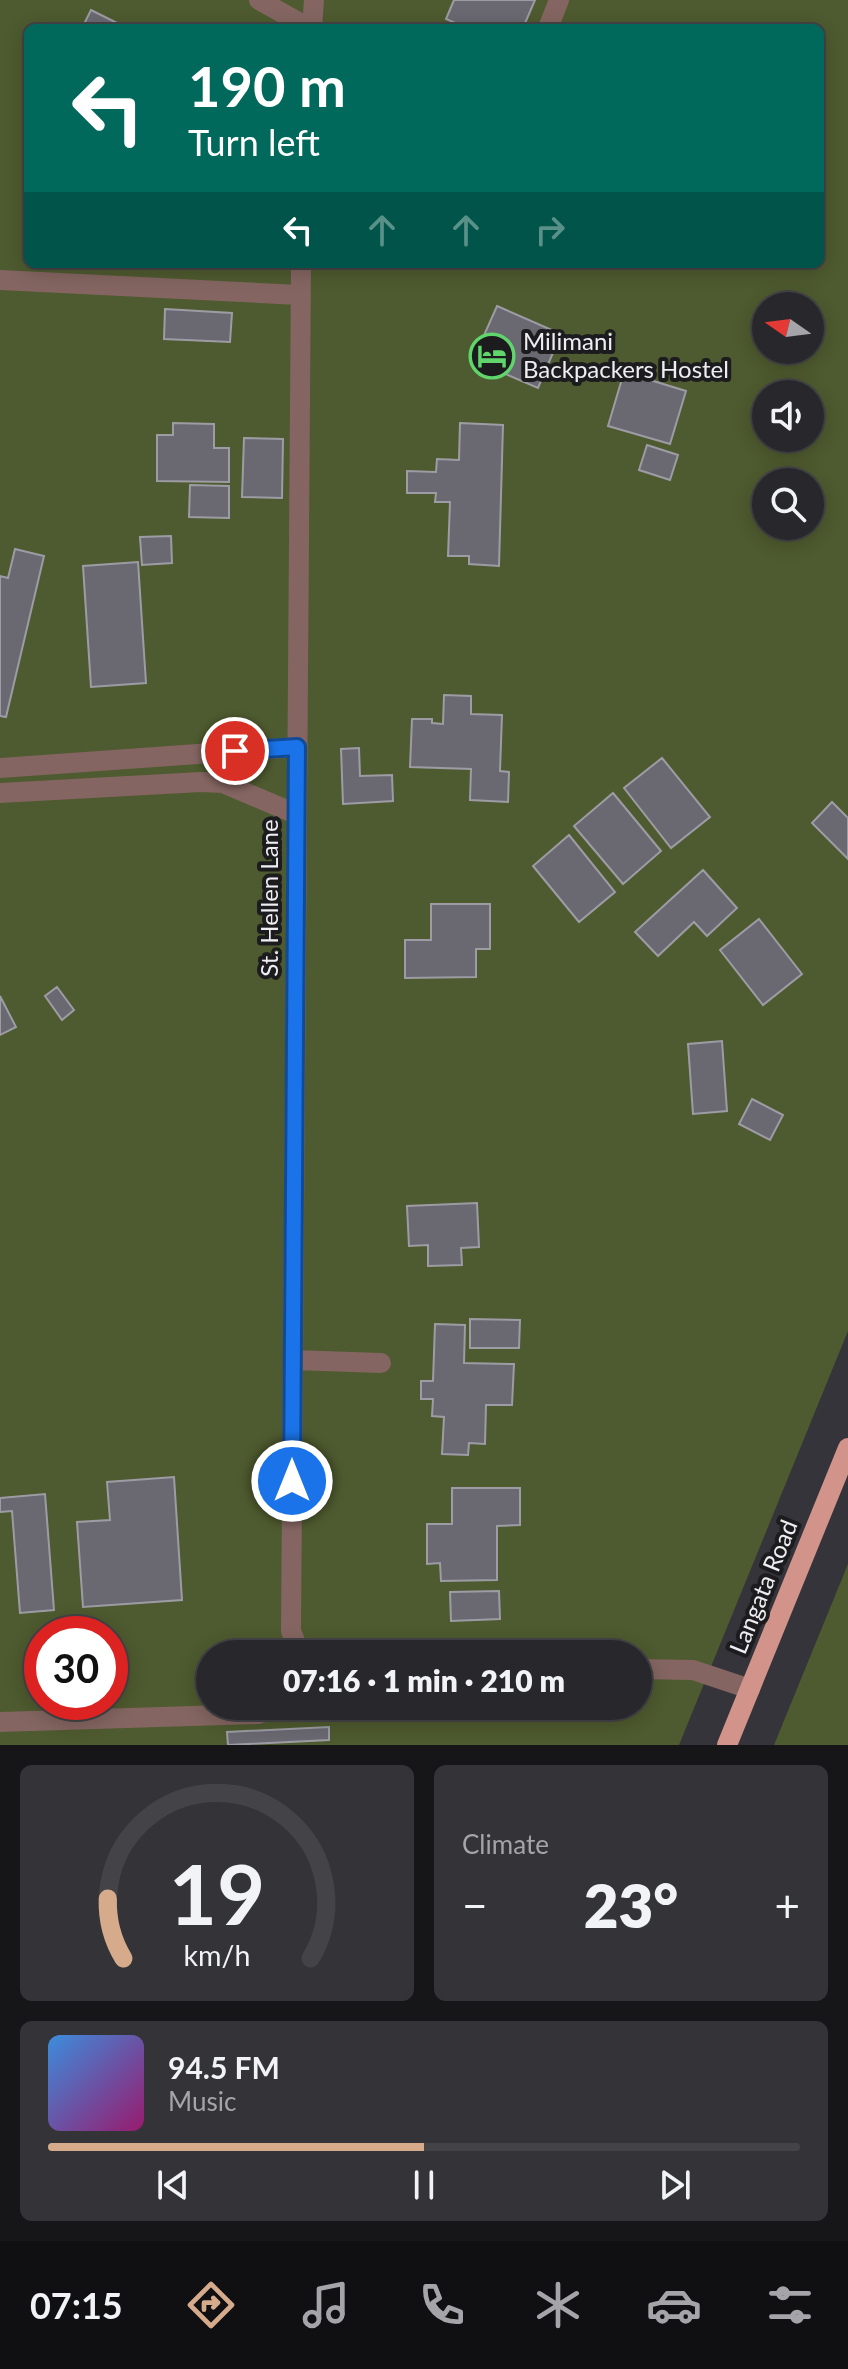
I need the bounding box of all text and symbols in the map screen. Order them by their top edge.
text: 190 m [188,52,346,119]
icon: left [56,56,160,160]
text: Turn left [188,120,320,164]
icon: left [276,208,320,252]
icon: ahead [360,208,404,252]
icon: ahead [444,208,488,252]
icon: right [528,208,572,252]
north arrow [752,292,824,364]
map controls [752,292,824,540]
place label: Milimani Backpackers Hostel [523,326,729,383]
hotel icon: Milimani Backpackers Hostel [468,332,516,380]
button: sound [752,380,824,452]
button: search [752,468,824,540]
pin [201,717,269,785]
icon: arrive [213,729,257,773]
street label: St. Hellen Lane [254,819,283,977]
position arrow [250,1439,334,1523]
street label: Langata Road [723,1515,803,1658]
speed limit sign: 30 [24,1616,128,1720]
text: 07:16 · 1 min · 210 m [283,1662,565,1698]
text: Climate [462,1828,549,1860]
text: 19 [169,1843,265,1943]
text: 23° [584,1869,678,1941]
text: − [462,1879,488,1931]
text: + [774,1879,800,1931]
text: km/h [184,1938,250,1972]
text: 94.5 FM [168,2049,280,2085]
text: Music [168,2085,236,2117]
icon: previous [151,2163,195,2207]
icon: pause [402,2163,446,2207]
icon: next [653,2163,697,2207]
icon: directions [183,2277,239,2333]
icon: music [298,2277,354,2333]
icon: phone [414,2277,470,2333]
icon: climate [530,2277,586,2333]
icon: car [646,2277,702,2333]
icon: filters [762,2277,818,2333]
text: 07:15 [30,2283,123,2327]

